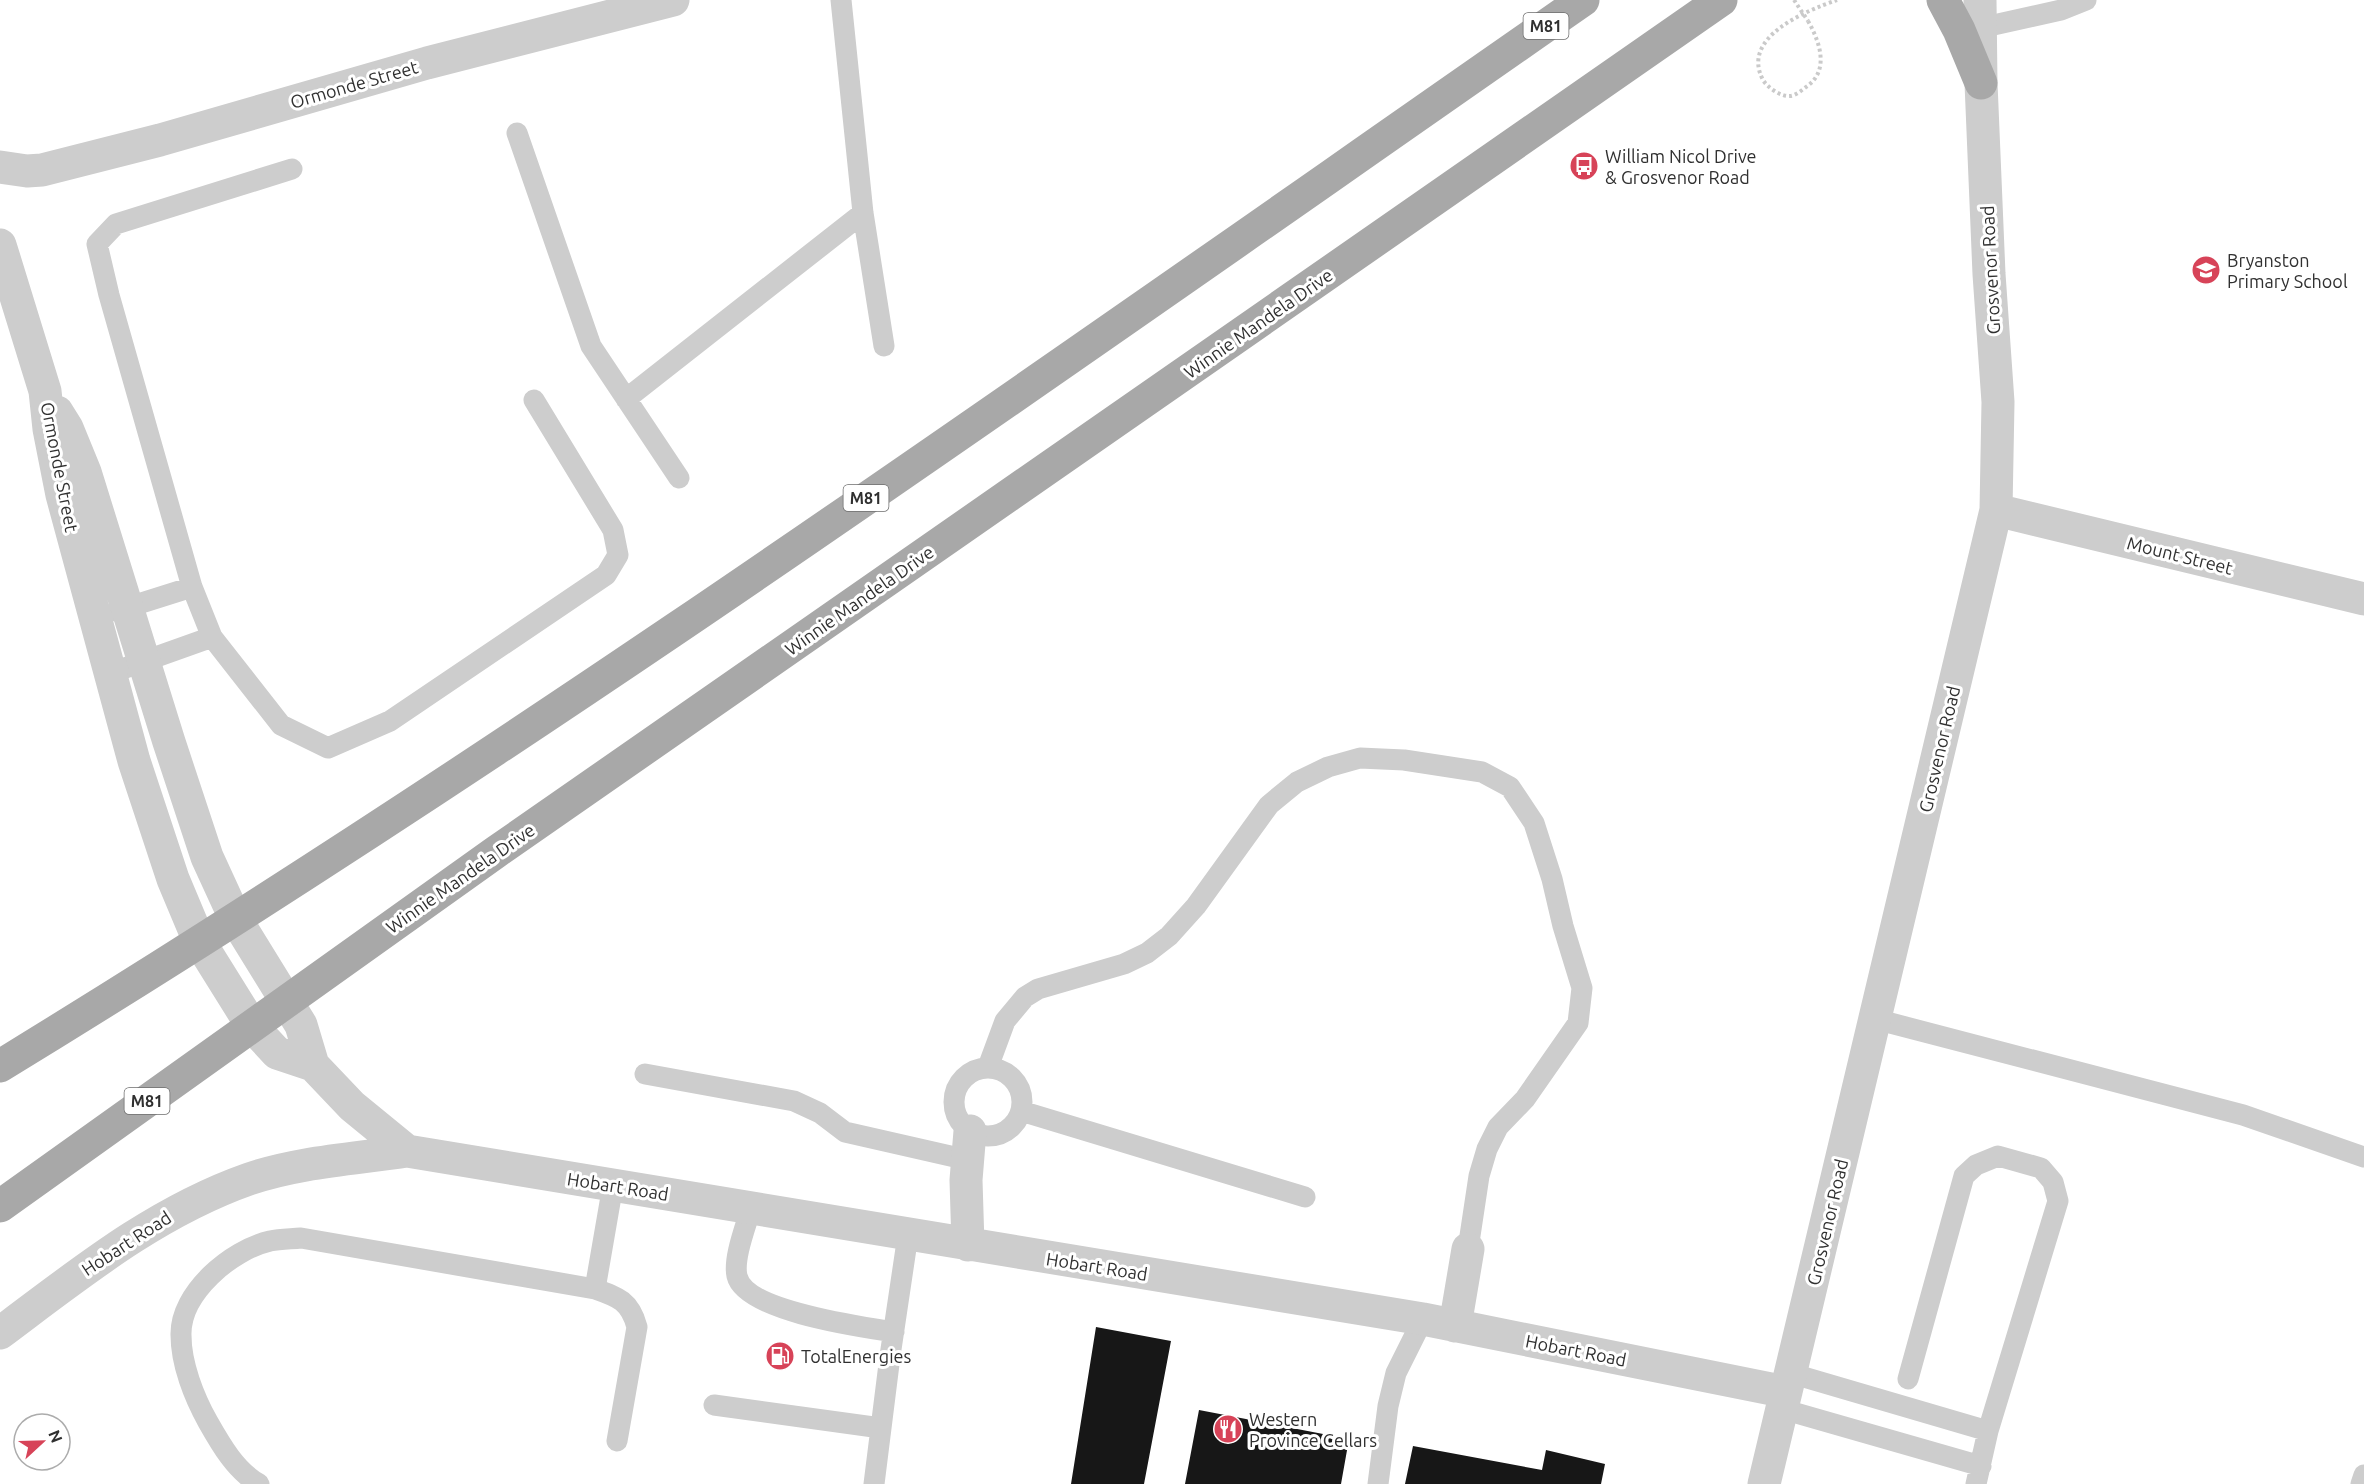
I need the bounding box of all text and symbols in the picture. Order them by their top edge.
road number: M81 [1524,13,1568,39]
street label: Ormonde Street [288,56,420,112]
place label: William Nicol Drive & Grosvenor Road [1605,146,1757,187]
bus stop icon: William Nicol Drive & Grosvenor Road [1568,150,1600,182]
street label: Grosvenor Road [1977,205,2003,335]
place label: Bryanston Primary School [2227,250,2348,291]
school or university icon: Bryanston Primary School [2190,254,2222,286]
street label: Winnie Mandela Drive [1180,264,1336,382]
street label: Ormonde Street [38,400,82,534]
road number: M81 [844,485,888,511]
street label: Mount Street [2125,532,2235,578]
street label: Winnie Mandela Drive [781,541,937,659]
street label: Grosvenor Road [1915,684,1963,814]
street label: Winnie Mandela Drive [382,819,538,937]
road number: M81 [124,1088,170,1114]
street label: Grosvenor Road [1803,1157,1851,1287]
street label: Hobart Road [566,1168,670,1204]
street label: Hobart Road [78,1207,174,1279]
street label: Hobart Road [1045,1248,1149,1284]
street label: Hobart Road [1524,1330,1628,1370]
fuel station icon: TotalEnergies [764,1340,796,1372]
place label: TotalEnergies [801,1346,911,1366]
place label: Western Province Cellars [1249,1409,1377,1450]
north arrow [12,1412,72,1472]
restaurant icon: Western Province Cellars [1212,1413,1244,1445]
text: N [45,1427,66,1445]

